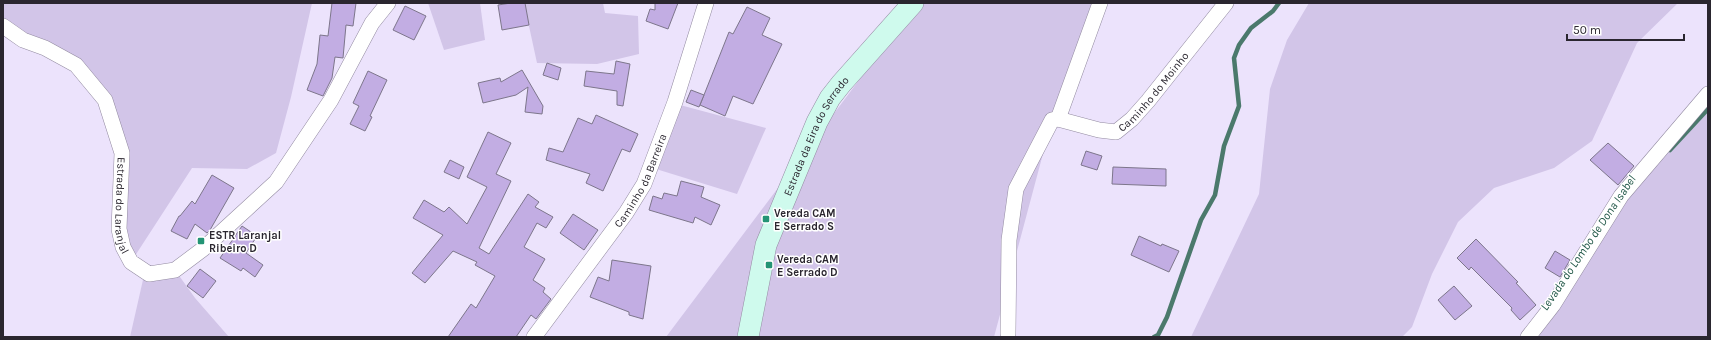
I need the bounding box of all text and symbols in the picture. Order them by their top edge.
scale bar [1567,16,1684,42]
text: 50 m [1573,23,1601,37]
street label: Caminho do Moinho [1115,49,1191,134]
street label: Estrada da Eira do Serrado [781,73,851,198]
street label: Caminho da Barreira [611,132,669,230]
street label: Estrada do Laranjal [113,157,132,256]
water label: Levada do Lombo de Dona Isabel [1537,173,1639,313]
place label: Vereda CAM E Serrado S [774,207,836,233]
marker: Vereda CAM E Serrado S [761,214,771,224]
place label: ESTR Laranjal Ribeiro D [209,229,281,255]
marker: ESTR Laranjal Ribeiro D [196,236,206,246]
place label: Vereda CAM E Serrado D [777,253,839,279]
marker: Vereda CAM E Serrado D [764,260,774,270]

